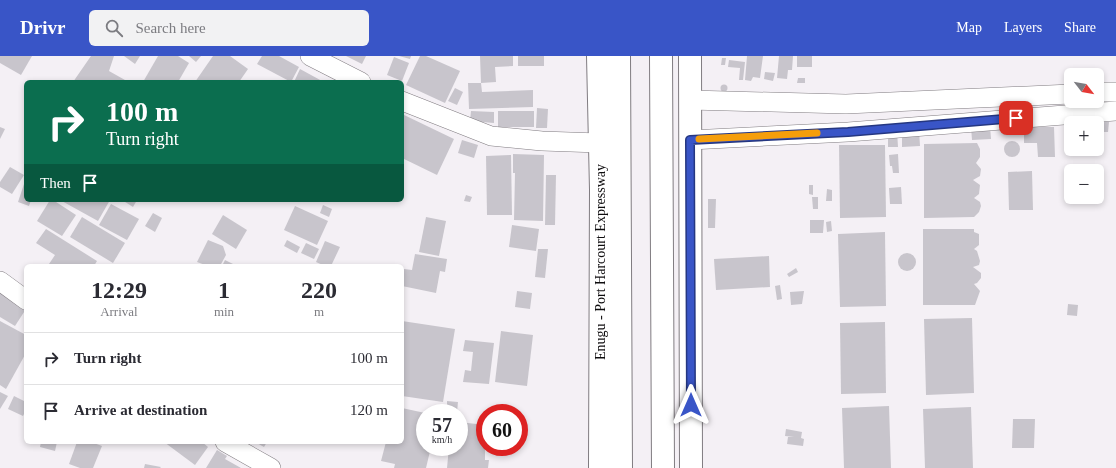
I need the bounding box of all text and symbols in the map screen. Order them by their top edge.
search box [89,10,369,46]
text: Drivr [20,17,65,38]
icon: search [103,17,125,39]
text: Search here [135,20,206,36]
text: Map [956,20,982,35]
text: Layers [1004,20,1042,35]
text: Share [1064,20,1096,35]
north arrow [1064,68,1104,108]
map controls [1064,68,1104,204]
icon: right [40,96,92,148]
text: 100 m [106,96,178,127]
pin [999,101,1033,135]
icon: arrive [1005,107,1027,129]
button: + [1064,116,1104,156]
text: Turn right [106,129,179,149]
street label: Enugu - Port Harcourt Expressway [593,164,608,360]
button: − [1064,164,1104,204]
icon: arrive [79,172,101,194]
text: Then [40,175,71,191]
text: 12:29 [91,277,147,303]
text: 1 [218,277,230,303]
text: 220 [301,277,337,303]
text: Arrival [100,304,138,319]
text: min [214,304,234,319]
text: m [314,304,324,319]
icon: right [40,348,62,370]
text: Turn right [74,350,141,366]
text: 100 m [350,350,388,366]
position arrow [670,384,712,426]
icon: arrive [40,400,62,422]
text: Arrive at destination [74,402,207,418]
text: 120 m [350,402,388,418]
speed limit sign: 60 [476,404,528,456]
text: 57 [432,414,452,436]
text: km/h [432,434,452,445]

